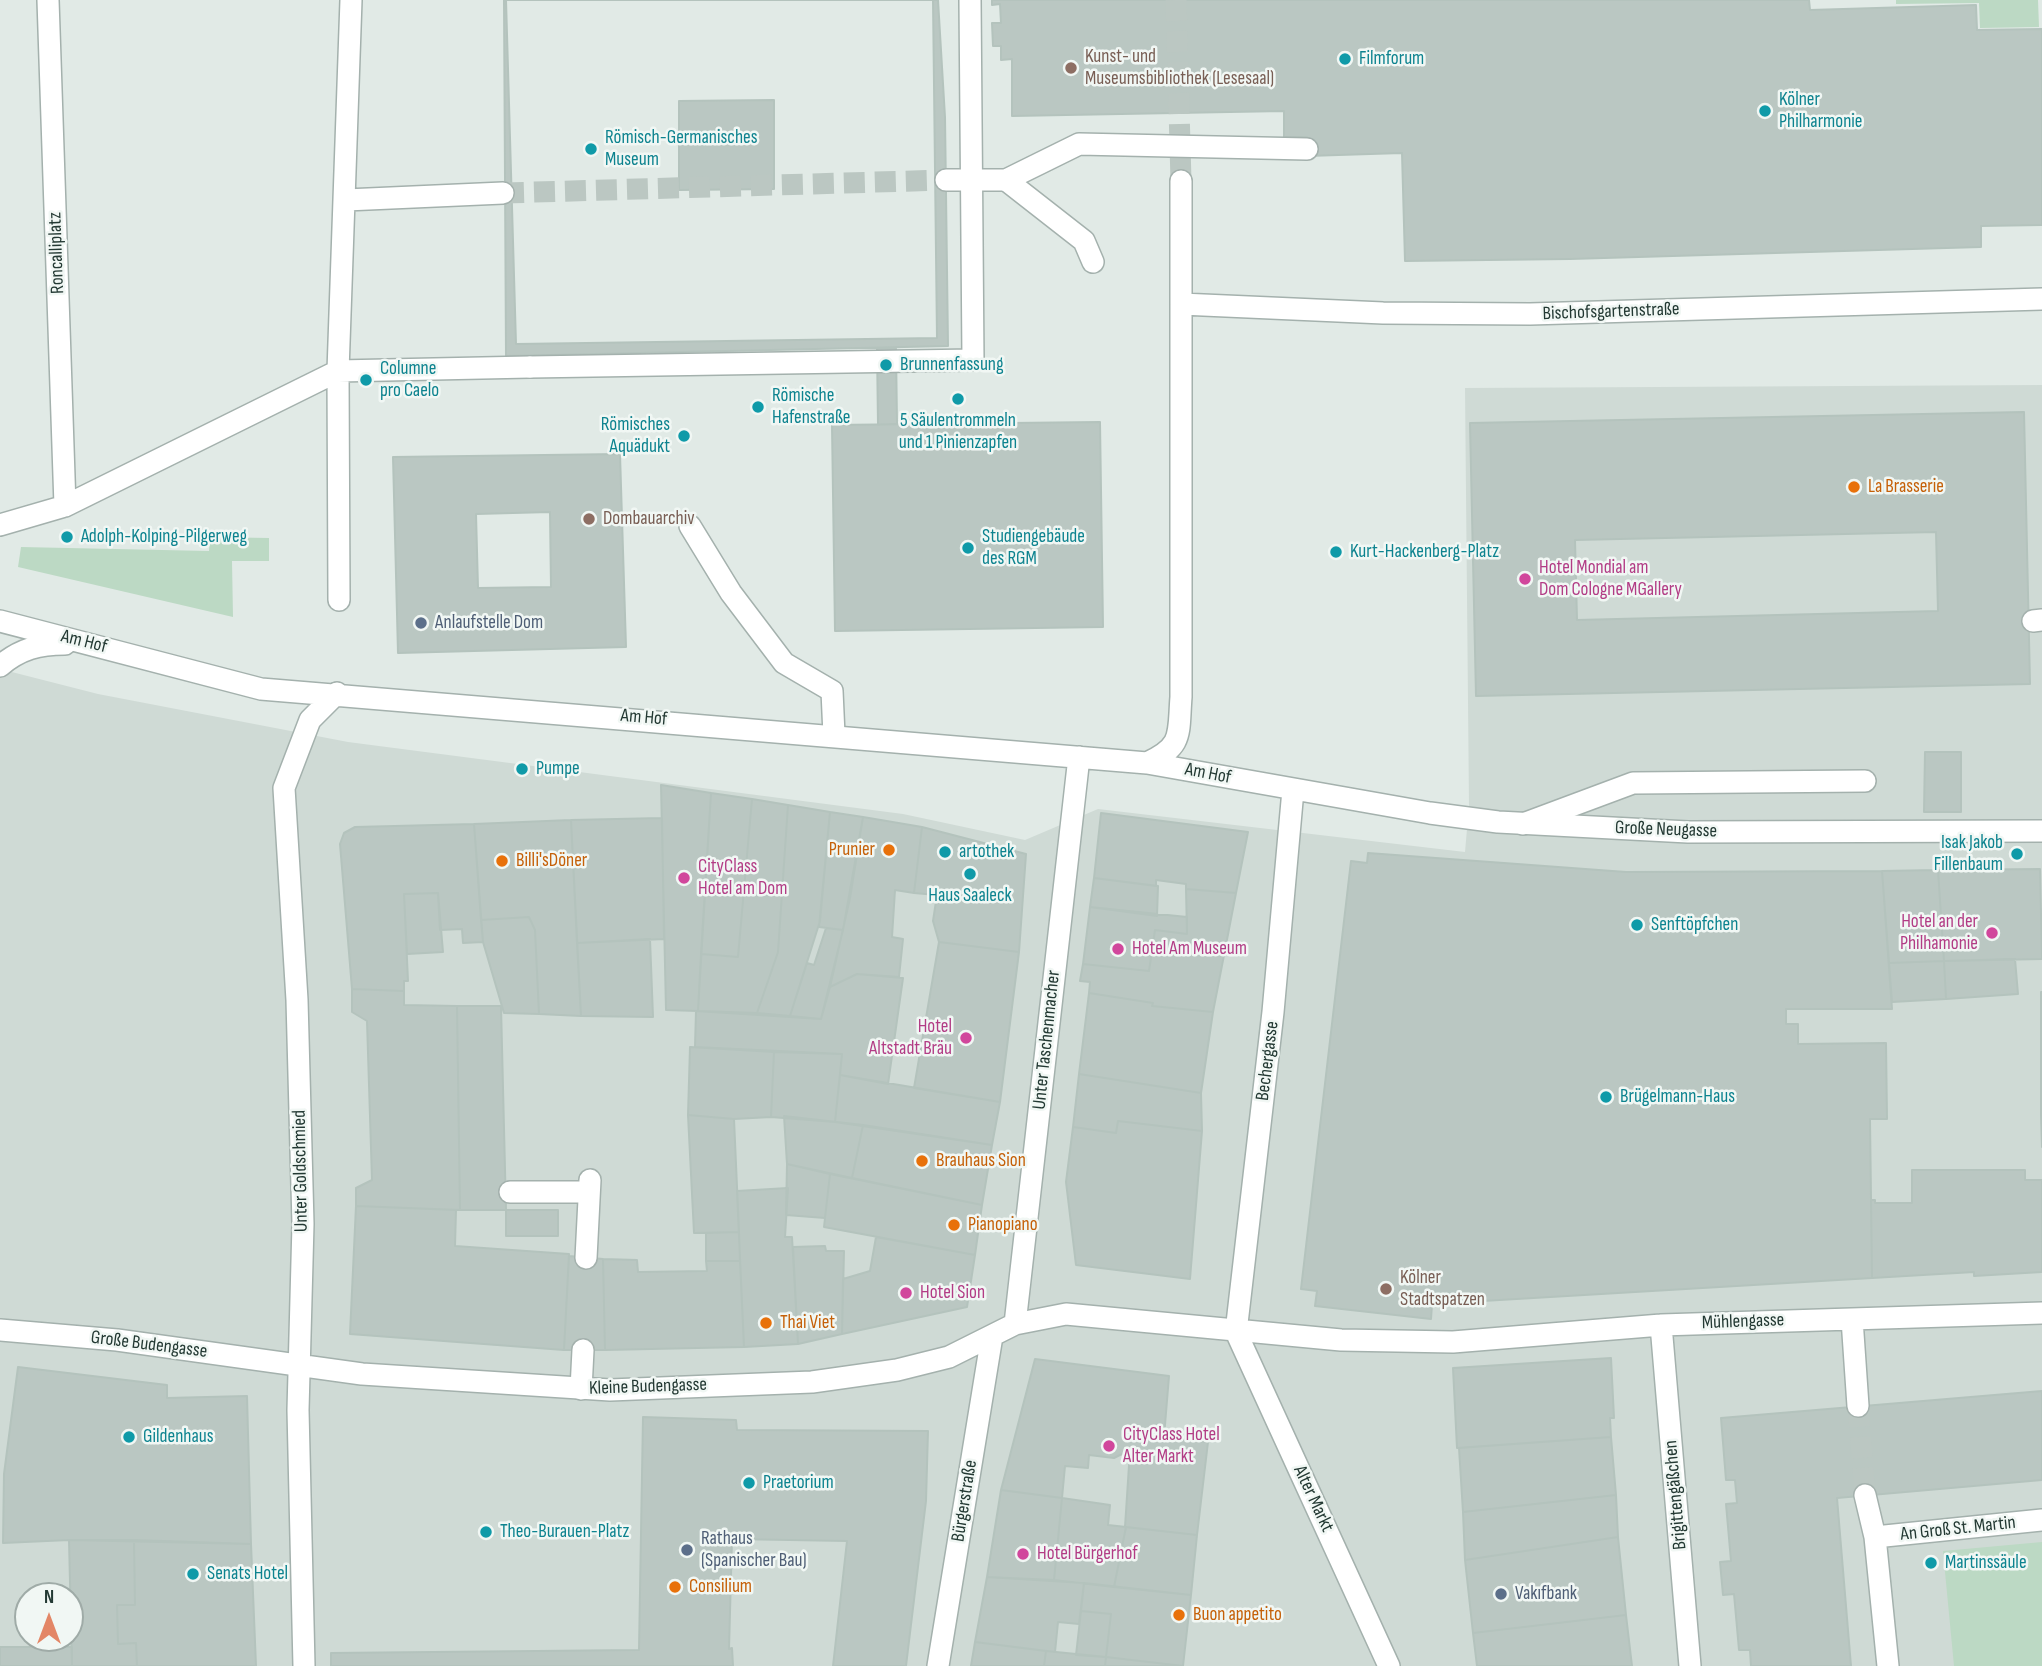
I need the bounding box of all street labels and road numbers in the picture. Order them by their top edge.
street label: Roncalliplatz [44,212,70,294]
street label: Bischofsgartenstraße [1542,298,1680,326]
street label: Am Hof [59,625,109,659]
street label: Am Hof [620,705,668,731]
street label: Am Hof [1183,758,1233,790]
street label: Große Neugasse [1615,817,1717,843]
street label: Unter Taschenmacher [1028,969,1066,1111]
street label: Bechergasse [1252,1020,1284,1102]
street label: Unter Goldschmied [289,1110,313,1232]
street label: Mühlengasse [1701,1309,1785,1335]
street label: Große Budengasse [90,1327,208,1363]
street label: Kleine Budengasse [589,1374,707,1400]
street label: Brigittengäßchen [1660,1439,1692,1551]
street label: Bürgerstraße [947,1459,983,1543]
street label: Alter Markt [1288,1462,1338,1536]
street label: An Groß St. Martin [1899,1512,2017,1546]

